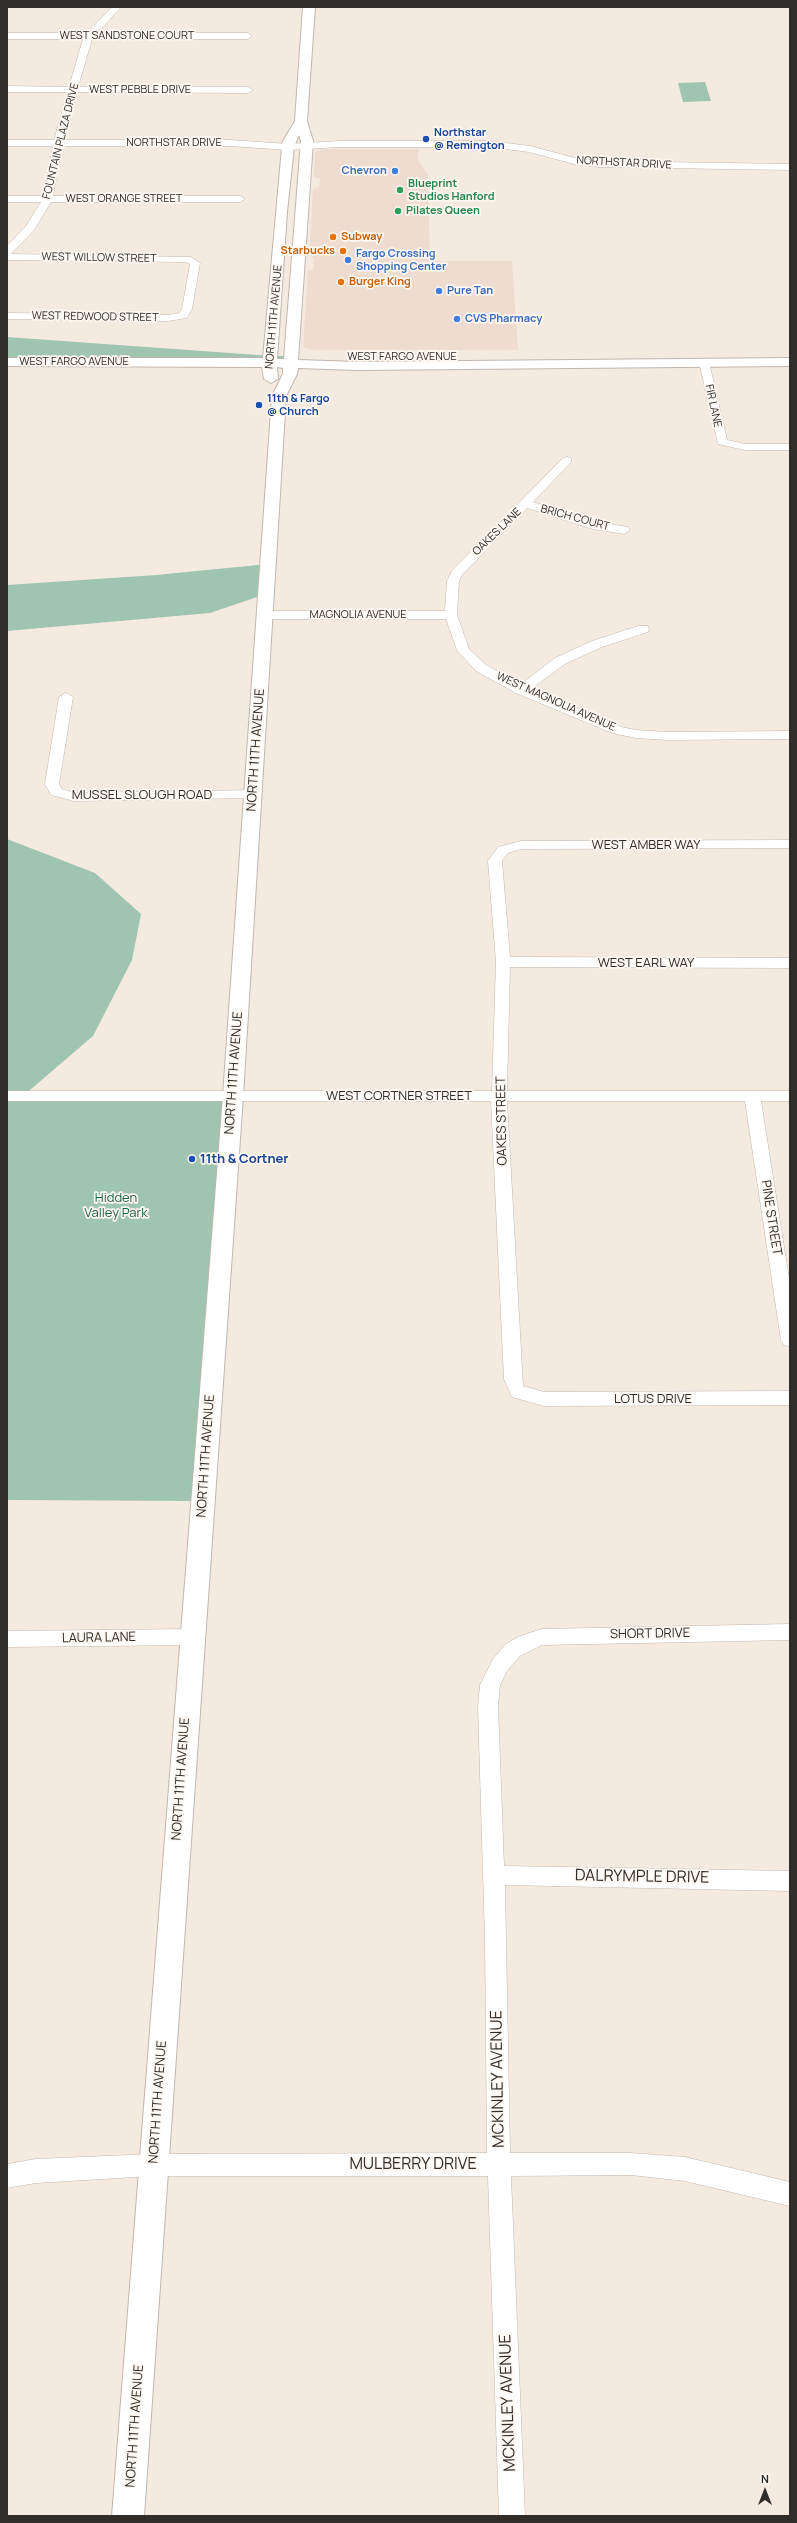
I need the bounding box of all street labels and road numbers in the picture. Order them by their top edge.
street label: WEST SANDSTONE COURT [60,29,194,43]
street label: FOUNTAIN PLAZA DRIVE [40,82,82,200]
street label: WEST PEBBLE DRIVE [89,83,191,97]
street label: NORTHSTAR DRIVE [126,136,222,150]
street label: NORTHSTAR DRIVE [576,154,672,172]
street label: WEST ORANGE STREET [66,192,182,206]
street label: WEST WILLOW STREET [41,250,157,266]
street label: NORTH 11TH AVENUE [263,265,285,369]
street label: WEST REDWOOD STREET [31,309,159,325]
street label: WEST FARGO AVENUE [347,350,457,364]
street label: WEST FARGO AVENUE [19,355,129,369]
street label: FIR LANE [702,383,724,429]
street label: BRICH COURT [539,502,611,534]
street label: OAKES LANE [470,506,524,558]
street label: MAGNOLIA AVENUE [309,608,407,622]
street label: WEST MAGNOLIA AVENUE [494,670,618,734]
street label: NORTH 11TH AVENUE [244,688,268,812]
street label: MUSSEL SLOUGH ROAD [72,787,212,803]
street label: WEST AMBER WAY [592,837,700,853]
street label: WEST EARL WAY [598,955,694,971]
street label: NORTH 11TH AVENUE [222,1011,246,1135]
street label: OAKES STREET [493,1076,511,1166]
street label: WEST CORTNER STREET [326,1088,472,1104]
street label: PINE STREET [757,1179,785,1257]
street label: LOTUS DRIVE [614,1391,692,1407]
street label: NORTH 11TH AVENUE [194,1394,218,1518]
street label: SHORT DRIVE [610,1626,690,1642]
street label: LAURA LANE [62,1630,136,1646]
street label: NORTH 11TH AVENUE [169,1717,193,1841]
street label: DALRYMPLE DRIVE [575,1866,709,1888]
street label: MCKINLEY AVENUE [487,2010,509,2148]
street label: NORTH 11TH AVENUE [146,2040,170,2164]
street label: MULBERRY DRIVE [349,2155,477,2175]
street label: MCKINLEY AVENUE [496,2334,520,2472]
street label: NORTH 11TH AVENUE [123,2364,147,2488]

